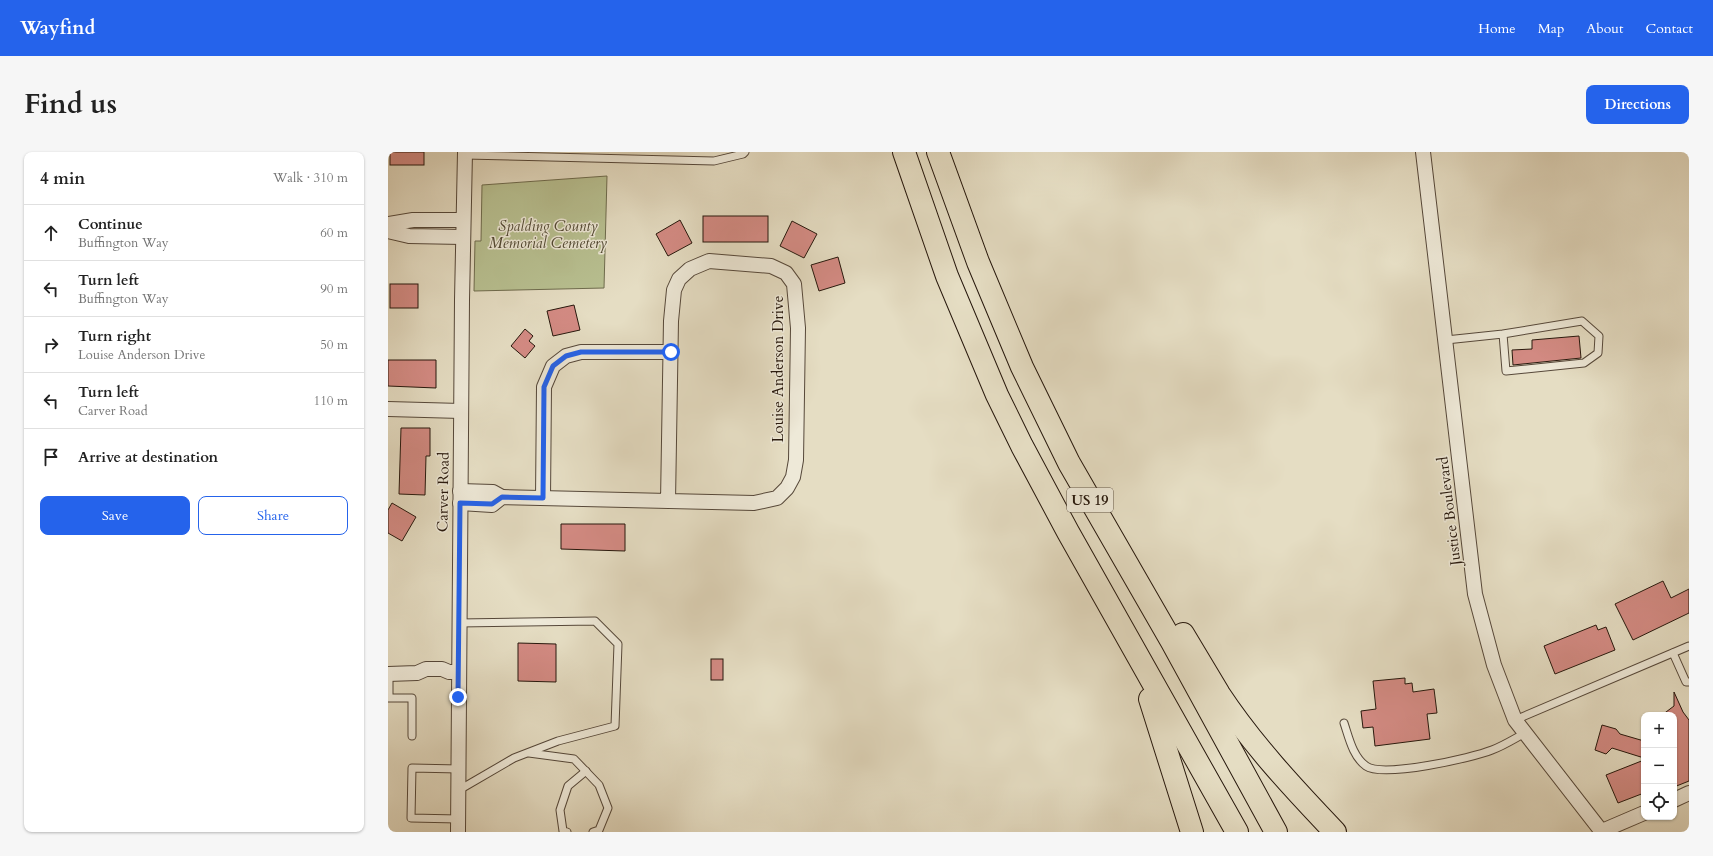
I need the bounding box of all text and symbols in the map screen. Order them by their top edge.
text: Wayfind [20,15,95,41]
text: Home [1478,19,1516,38]
text: Map [1538,19,1564,38]
text: About [1586,19,1623,38]
text: Contact [1645,19,1693,38]
text: Find us [24,85,117,123]
button: Directions [1586,85,1689,124]
text: 4 min [40,167,85,190]
text: Walk · 310 m [273,169,348,187]
text: Continue [78,214,143,234]
park label: Spalding County Memorial Cemetery [489,216,608,253]
icon: ahead [40,222,62,244]
text: 60 m [320,224,348,242]
text: Buffington Way [78,234,169,252]
text: Turn left [78,270,139,290]
icon: left [40,278,62,300]
text: 90 m [320,280,348,298]
text: Buffington Way [78,290,169,308]
street label: Louise Anderson Drive [768,295,788,442]
text: Turn right [78,326,151,346]
icon: right [40,334,62,356]
text: 50 m [320,336,348,354]
route start [662,343,680,361]
text: Louise Anderson Drive [78,346,205,364]
text: Turn left [78,382,139,402]
icon: left [40,390,62,412]
text: 110 m [314,392,348,410]
text: Carver Road [78,402,148,420]
icon: arrive [40,446,62,468]
text: Arrive at destination [78,447,218,467]
street label: Carver Road [432,452,454,532]
street label: Justice Boulevard [1432,455,1466,569]
road number: US 19 [1067,488,1113,512]
button: Save [40,496,190,535]
button: Share [198,496,348,535]
route end [449,688,467,706]
map controls [1641,712,1677,820]
button: + [1641,712,1677,748]
button: − [1641,748,1677,784]
button: locate [1641,784,1677,820]

